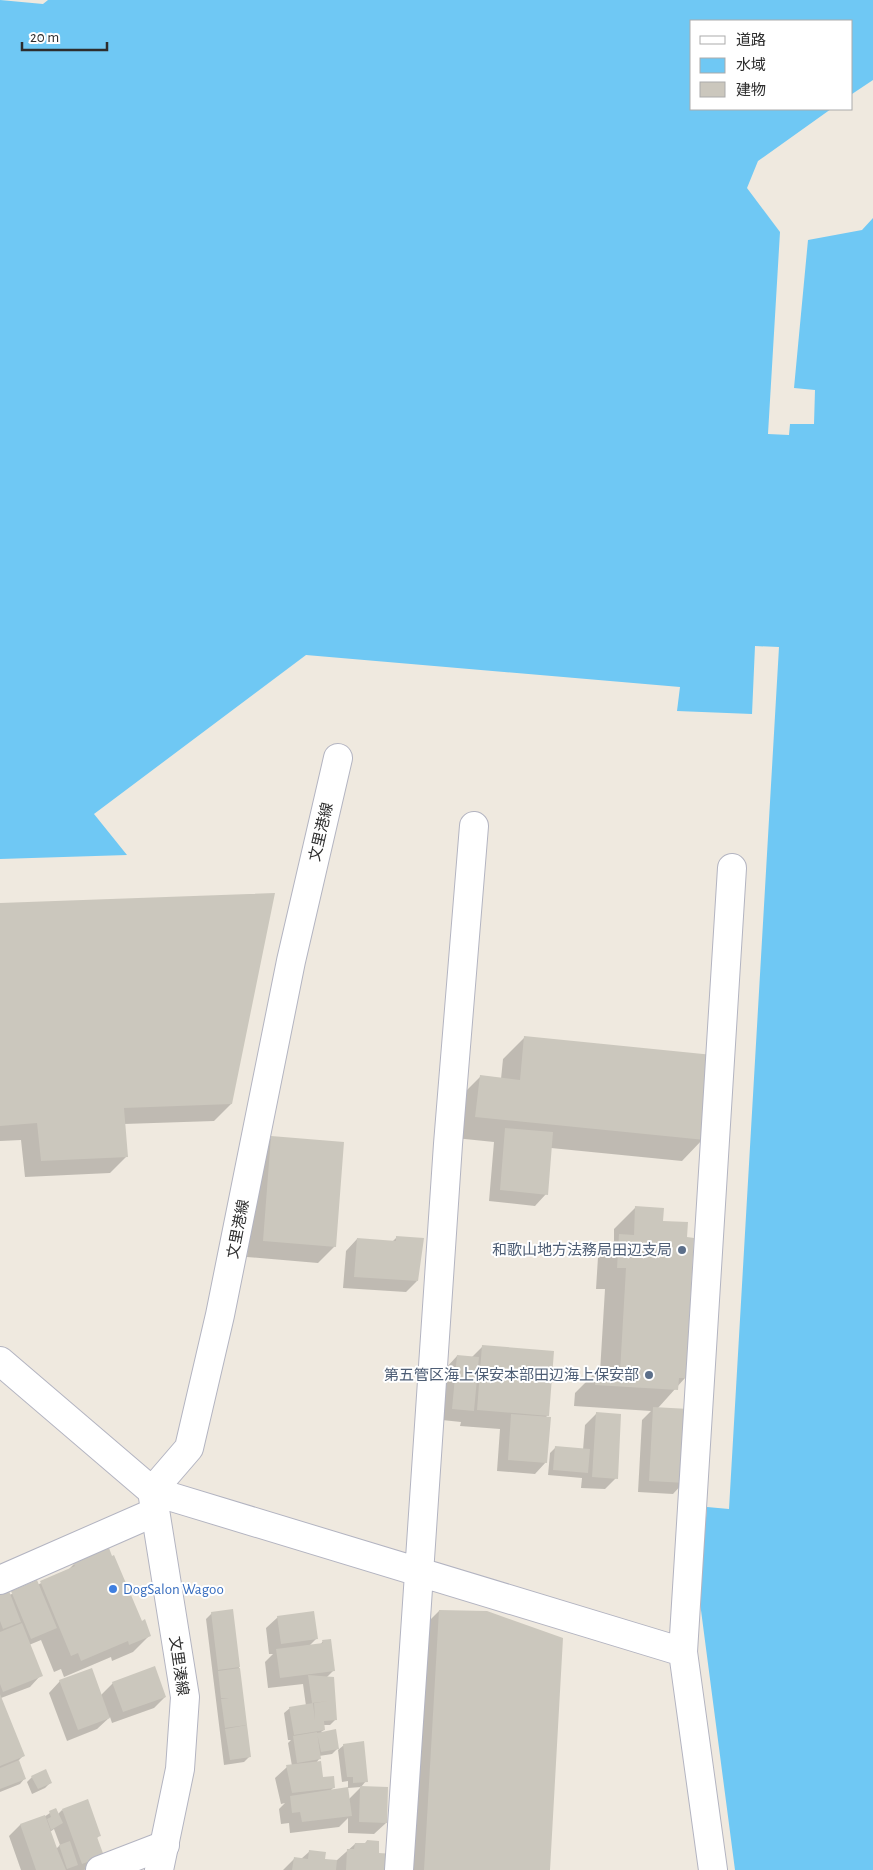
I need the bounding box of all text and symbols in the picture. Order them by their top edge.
scale bar [22,20,108,52]
legend [690,20,853,110]
text: 20 m [30,30,59,45]
text: 道路 [736,32,766,48]
text: 水域 [736,57,766,73]
text: 建物 [736,82,766,98]
street label: 文里港線 [306,801,336,863]
street label: 文里港線 [224,1198,252,1260]
place label: 和歌山地方法務局田辺支局 [492,1242,672,1258]
marker: 和歌山地方法務局田辺支局 [676,1244,688,1256]
place label: 第五管区海上保安本部田辺海上保安部 [384,1367,639,1383]
marker: 第五管区海上保安本部田辺海上保安部 [643,1369,655,1381]
place label: DogSalon Wagoo [123,1582,224,1597]
marker: DogSalon Wagoo [107,1583,119,1595]
street label: 文里湊線 [167,1635,191,1697]

